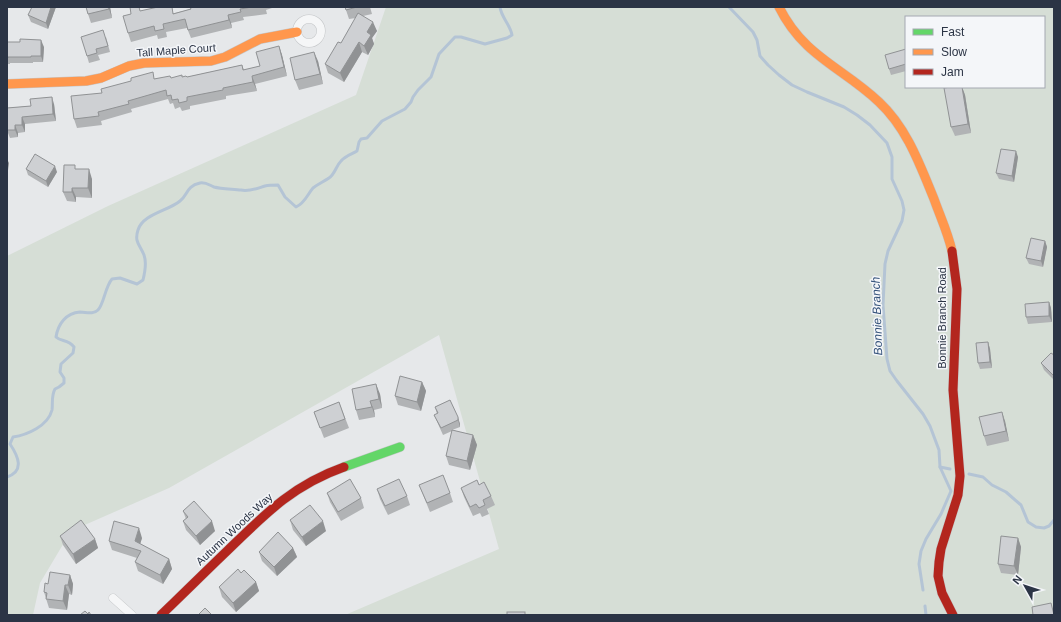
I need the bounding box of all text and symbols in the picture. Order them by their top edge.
legend [905,16,1045,88]
text: Fast [941,25,965,39]
street label: Tall Maple Court [136,41,216,59]
text: Slow [941,45,967,59]
text: Jam [941,65,964,79]
street label: Bonnie Branch Road [936,267,948,369]
water label: Bonnie Branch [869,276,885,356]
street label: Autumn Woods Way [193,490,275,567]
north arrow [1005,566,1045,606]
text: N [1010,573,1024,587]

